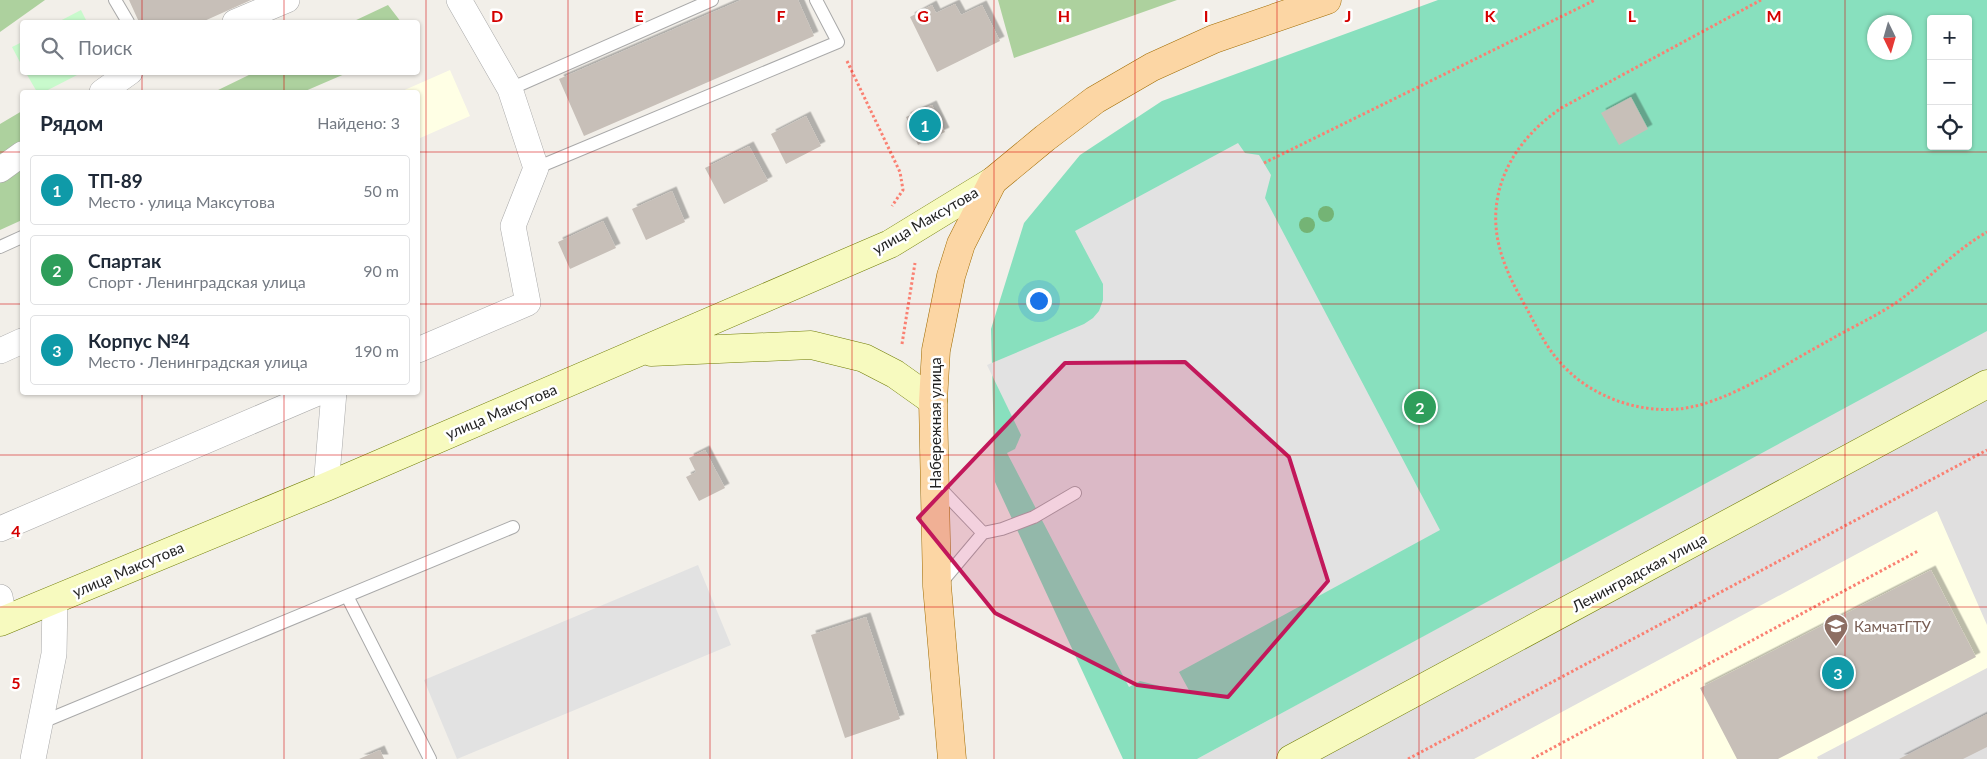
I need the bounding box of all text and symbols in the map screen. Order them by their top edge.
text: D [491,6,503,25]
text: E [634,6,644,25]
text: F [776,6,786,25]
text: G [917,6,929,25]
text: H [1058,6,1070,25]
text: I [1204,6,1208,25]
text: J [1345,6,1351,25]
text: K [1485,6,1497,25]
text: L [1628,6,1637,25]
text: M [1766,6,1782,25]
north arrow [1867,15,1912,60]
map controls [1927,15,1972,150]
button: + [1927,15,1972,60]
search box [20,20,420,75]
icon: search [38,34,66,62]
text: Поиск [78,36,132,59]
button: − [1927,60,1972,105]
button: locate [1927,105,1972,150]
pin: 1 [909,106,941,144]
text: Рядом [40,110,103,135]
text: Найдено: 3 [317,113,400,132]
text: ТП-89 [88,169,143,192]
text: 1 [52,181,62,200]
text: 50 m [363,181,399,200]
street label: улица Максутова [869,182,981,258]
text: Место · улица Максутова [88,192,275,211]
text: Спартак [88,249,161,272]
text: 2 [52,261,62,280]
text: 90 m [363,261,399,280]
text: Спорт · Ленинградская улица [88,272,306,291]
your location [1026,288,1052,314]
text: Корпус №4 [88,329,190,352]
text: 3 [52,341,62,360]
text: 190 m [354,341,399,360]
text: Место · Ленинградская улица [88,352,308,371]
street label: Набережная улица [926,357,944,489]
street label: улица Максутова [443,379,559,443]
pin: 2 [1404,388,1436,426]
text: 4 [11,521,21,540]
street label: Ленинградская улица [1568,529,1709,616]
street label: улица Максутова [70,537,186,601]
school or university icon: КамчатГТУ [1823,613,1849,647]
place label: КамчатГТУ [1854,617,1931,635]
pin: 3 [1822,654,1854,692]
text: 5 [11,673,21,692]

